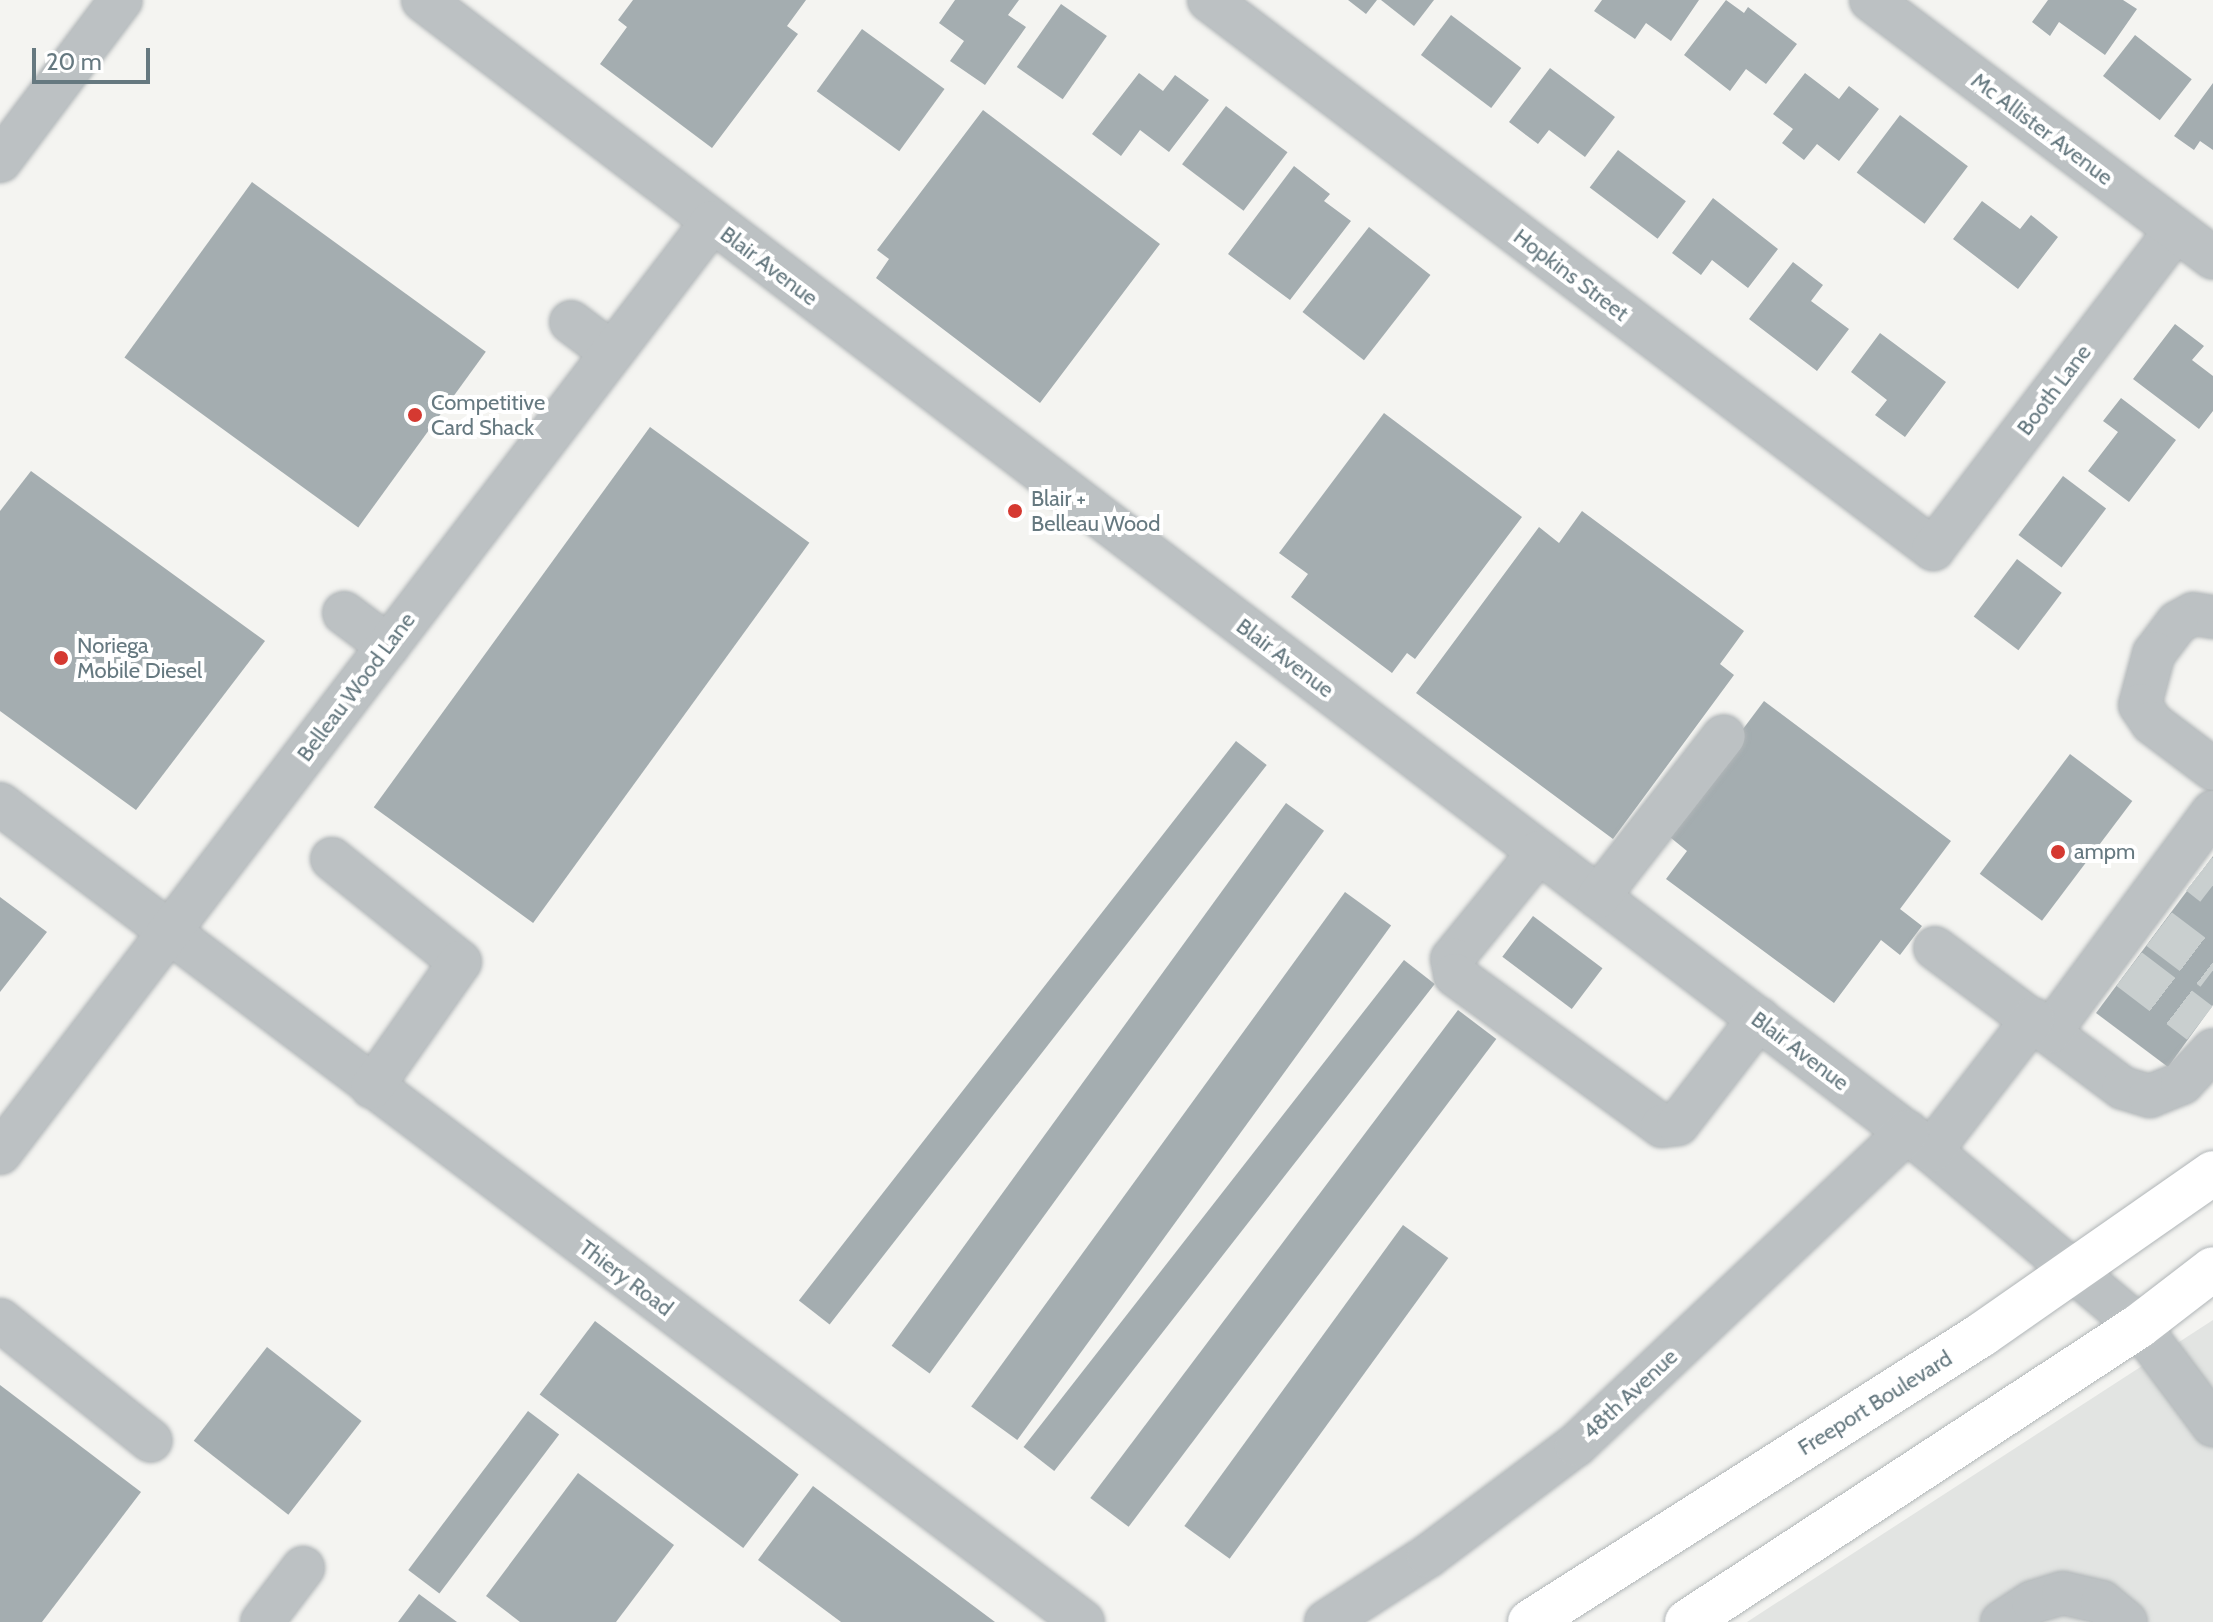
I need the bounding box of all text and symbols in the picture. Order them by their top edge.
scale bar [36,32,154,82]
text: 20 m [46,47,102,76]
street label: Mc Allister Avenue [1966,67,2118,191]
street label: Blair Avenue [715,221,823,311]
street label: Hopkins Street [1508,223,1634,327]
street label: Booth Lane [2011,339,2097,441]
place label: Competitive Card Shack [431,389,545,440]
marker: Competitive Card Shack [406,406,424,424]
place label: Blair + Belleau Wood [1031,485,1160,536]
marker: Blair + Belleau Wood [1006,502,1024,520]
street label: Belleau Wood Lane [291,607,421,767]
street label: Blair Avenue [1231,613,1339,703]
place label: Noriega Mobile Diesel [77,632,202,684]
marker: Noriega Mobile Diesel [52,649,70,667]
place label: ampm [2074,839,2135,865]
marker: ampm [2049,843,2067,861]
street label: Blair Avenue [1746,1006,1854,1096]
street label: Thiery Road [574,1234,678,1322]
street label: 48th Avenue [1577,1343,1683,1445]
street label: Freeport Boulevard [1793,1345,1957,1461]

